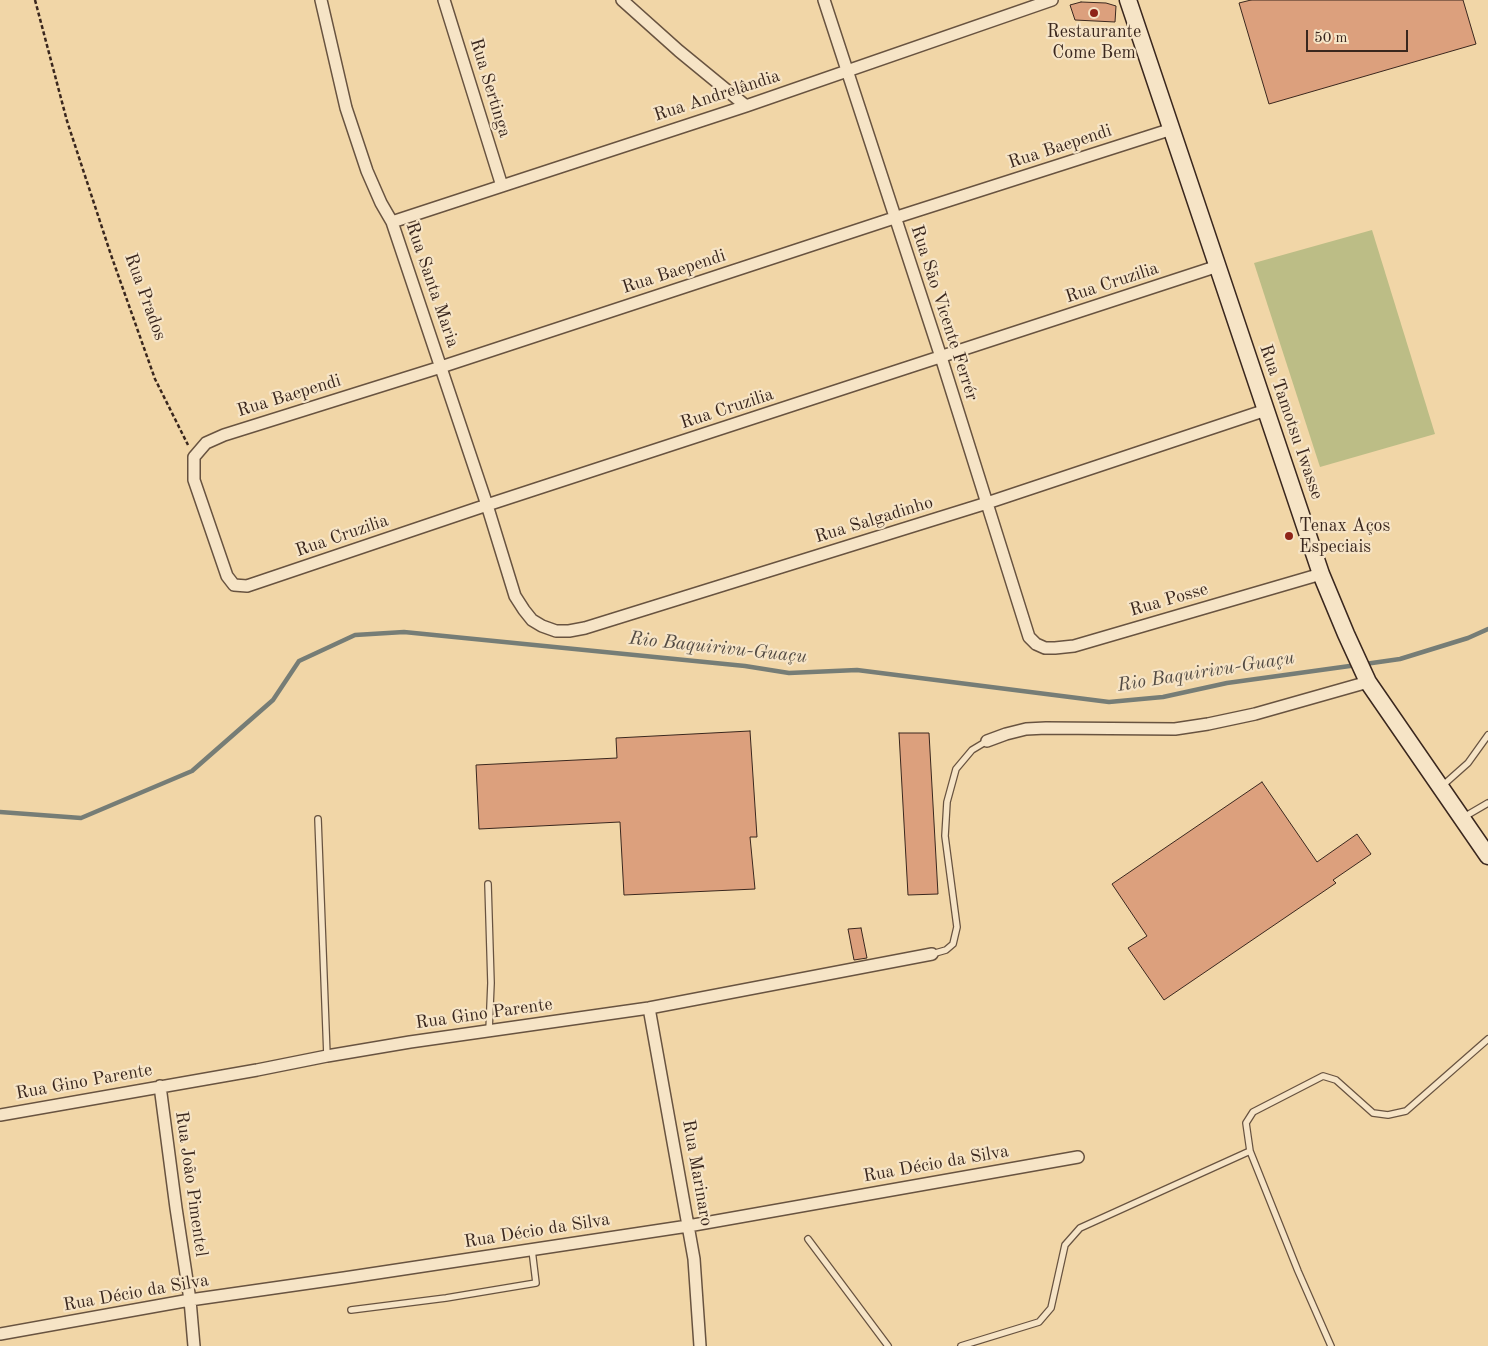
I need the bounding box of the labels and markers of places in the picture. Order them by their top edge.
marker: Restaurante Come Bem [1088,7,1100,19]
place label: Restaurante Come Bem [1047,21,1141,64]
place label: Tenax Aços Especiais [1299,515,1390,558]
marker: Tenax Aços Especiais [1283,530,1295,542]

